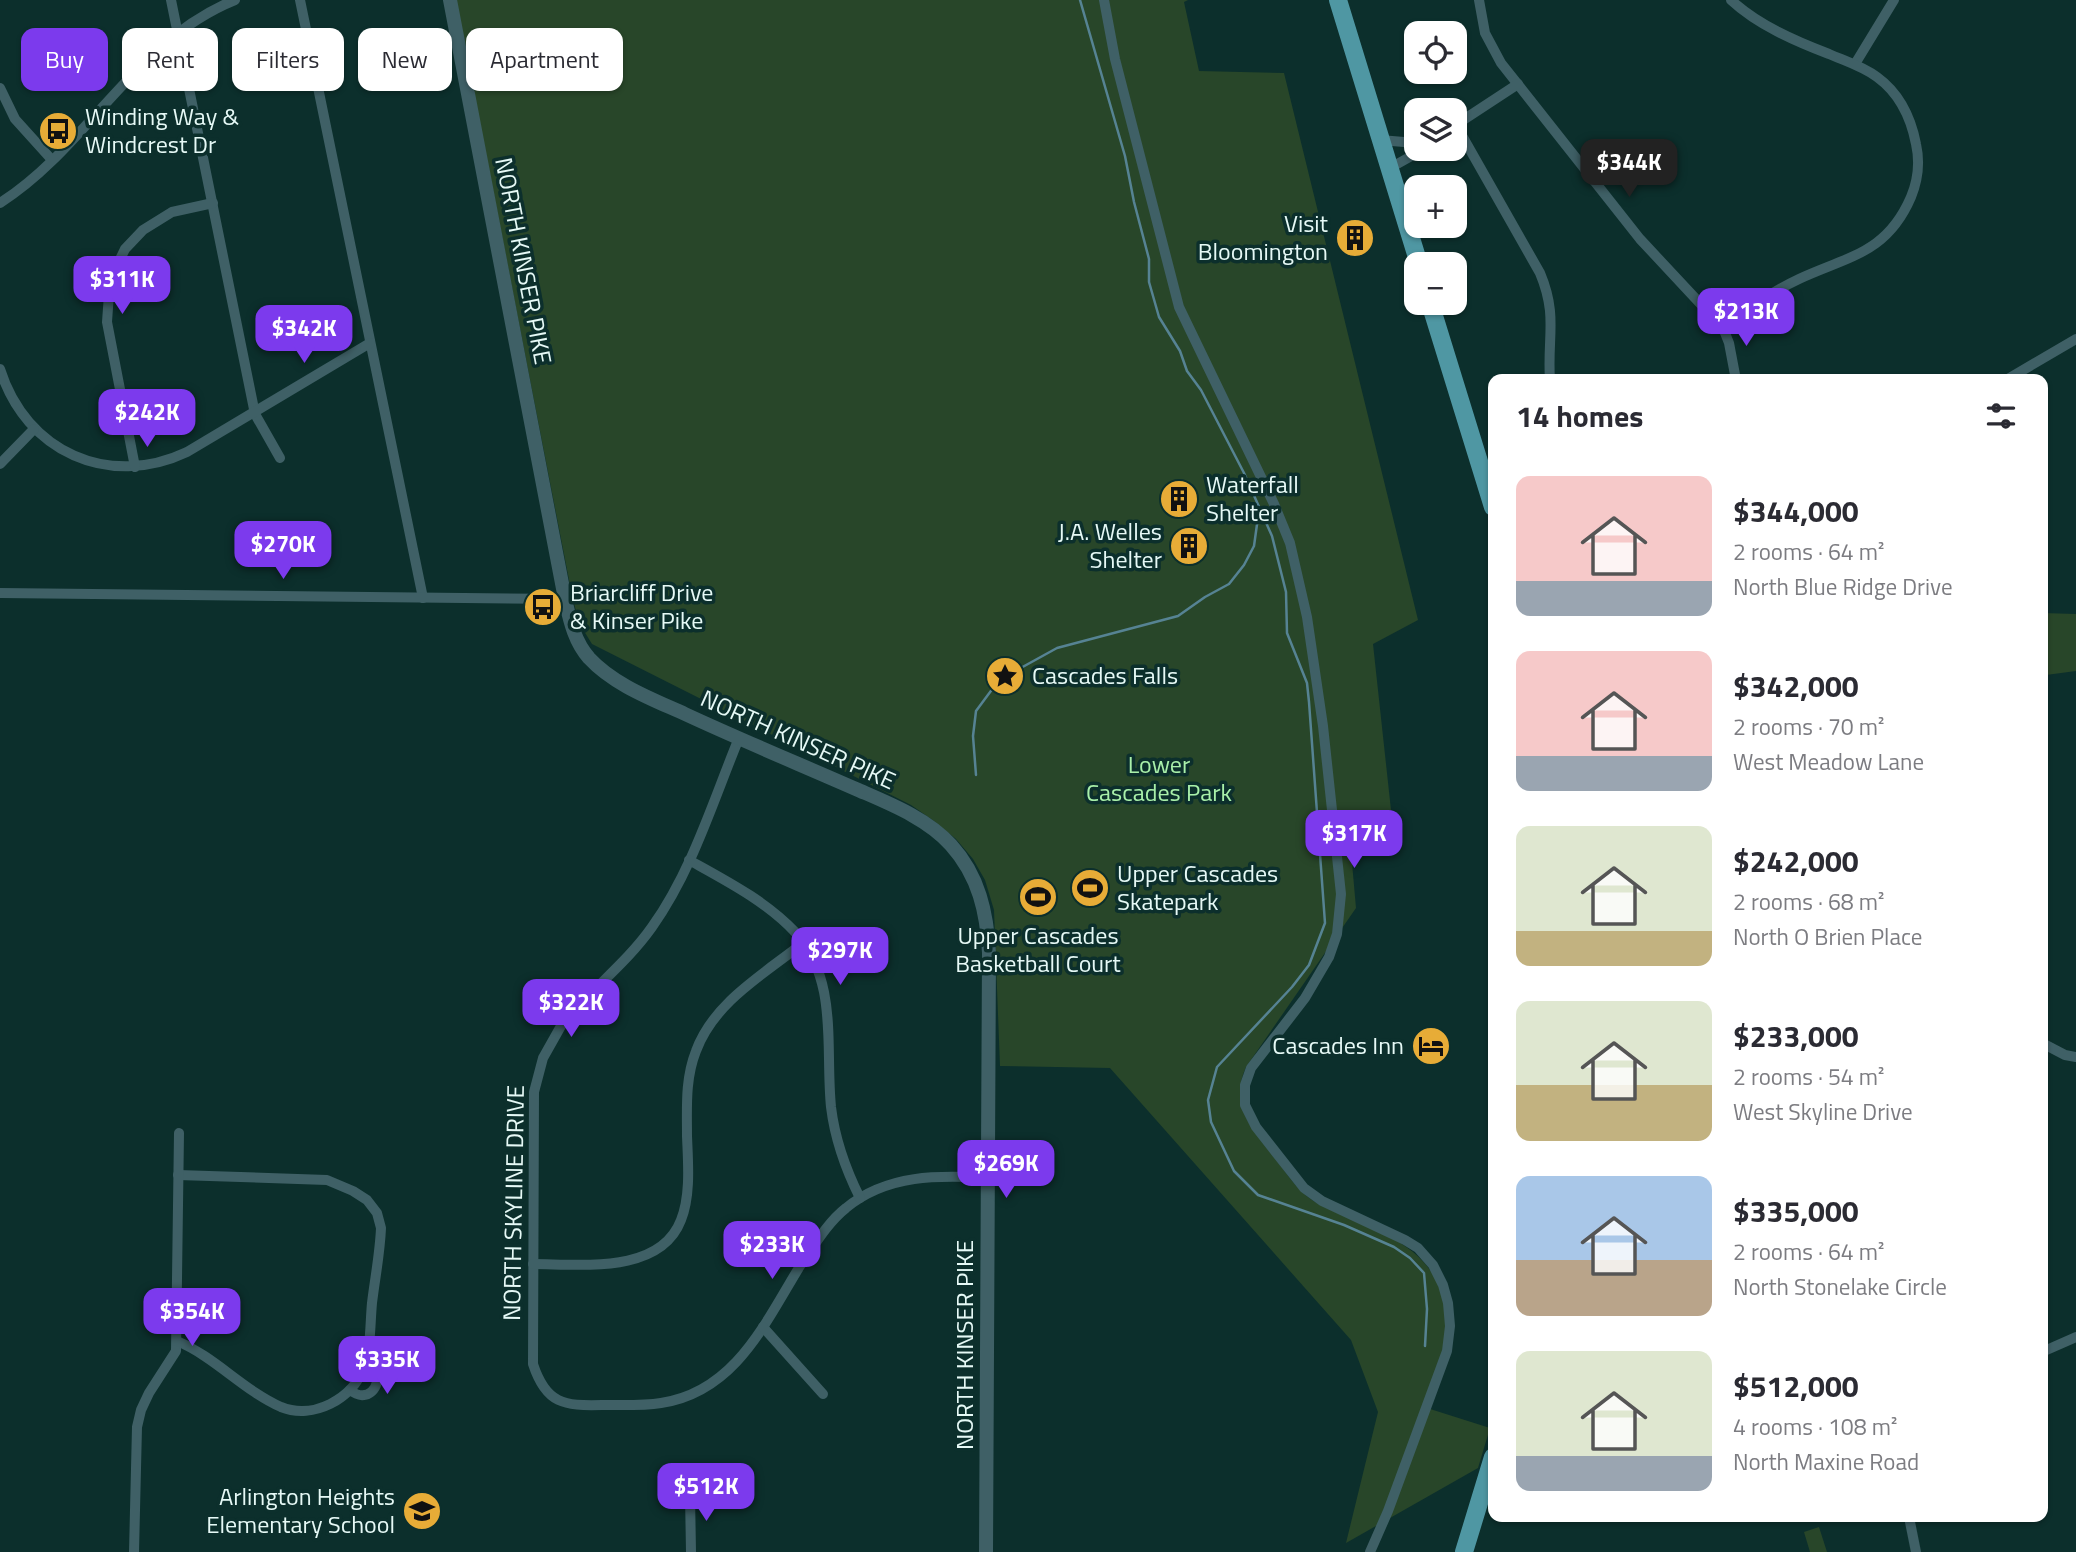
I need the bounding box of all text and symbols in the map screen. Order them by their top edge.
map controls [1404,21,1467,315]
button: locate [1404,21,1467,84]
chip: Buy [21,28,108,91]
chip: Rent [122,28,218,91]
chip: Filters [232,28,344,91]
chip: New [358,28,452,91]
chip: Apartment [466,28,623,91]
place label: Winding Way & Windcrest Dr [85,98,240,162]
button: layers [1404,98,1467,161]
bus stop icon: Winding Way & Windcrest Dr [37,110,79,152]
pin: $344K [1580,140,1678,199]
text: $344K [1596,144,1662,179]
street label: NORTH KINSER PIKE [486,154,562,367]
button: + [1404,175,1467,238]
place label: Visit Bloomington [1198,205,1329,269]
building icon: Visit Bloomington [1334,217,1376,259]
button: − [1404,252,1467,315]
pin: $311K [73,256,171,316]
text: $311K [89,261,155,296]
pin: $213K [1697,288,1795,348]
text: $213K [1713,293,1779,328]
pin: $342K [255,306,353,365]
text: $342K [271,310,337,345]
pin: $242K [98,390,196,449]
text: 14 homes [1516,393,1643,439]
text: $242K [114,394,180,429]
icon: filters [1982,397,2020,435]
place label: Waterfall Shelter [1206,466,1299,530]
building icon: Waterfall Shelter [1158,478,1200,520]
text: $344,000 [1733,488,1859,534]
icon: home [1572,504,1656,588]
place label: J.A. Welles Shelter [1058,513,1162,577]
pin: $270K [234,522,332,581]
building icon: J.A. Welles Shelter [1168,525,1210,567]
text: $270K [250,526,316,561]
text: 2 rooms · 64 m² [1733,534,1884,569]
text: North Blue Ridge Drive [1733,569,1953,604]
place label: Briarcliff Drive & Kinser Pike [570,574,713,638]
bus stop icon: Briarcliff Drive & Kinser Pike [522,586,564,628]
place icon: Cascades Falls [984,655,1026,697]
place label: Cascades Falls [1032,657,1178,693]
text: $342,000 [1733,663,1859,709]
icon: home [1572,679,1656,763]
street label: NORTH KINSER PIKE [695,680,902,798]
text: 2 rooms · 70 m² [1733,709,1884,744]
text: West Meadow Lane [1733,744,1924,779]
park label: Lower Cascades Park [1086,746,1232,810]
pin: $317K [1305,810,1403,870]
text: $317K [1321,815,1387,850]
text: $242,000 [1733,838,1859,884]
icon: home [1572,854,1656,938]
place label: Upper Cascades Skatepark [1117,855,1278,919]
sports icon: Upper Cascades Skatepark [1069,867,1111,909]
sports icon: Upper Cascades Basketball Court [1017,876,1059,918]
text: 2 rooms · 68 m² [1733,884,1884,919]
place label: Upper Cascades Basketball Court [955,917,1121,981]
text: North O Brien Place [1733,919,1922,954]
pin: $297K [791,928,889,987]
text: $297K [807,932,873,967]
pin: $322K [522,979,620,1039]
text: $322K [538,984,604,1019]
text: $233,000 [1733,1013,1859,1059]
hotel icon: Cascades Inn [1410,1025,1452,1067]
place label: Cascades Inn [1272,1027,1404,1063]
icon: home [1572,1029,1656,1113]
text: 2 rooms · 54 m² [1733,1059,1884,1094]
street label: NORTH SKYLINE DRIVE [493,1085,533,1321]
text: West Skyline Drive [1733,1094,1913,1129]
pin: $269K [957,1140,1055,1200]
text: $269K [973,1145,1039,1180]
text: $335,000 [1733,1188,1859,1234]
icon: home [1572,1204,1656,1288]
pin: $233K [723,1222,821,1281]
text: $233K [739,1226,805,1261]
text: 2 rooms · 64 m² [1733,1234,1884,1269]
street label: NORTH KINSER PIKE [946,1240,982,1450]
text: North Stonelake Circle [1733,1269,1947,1304]
pin: $354K [143,1288,241,1348]
text: $354K [159,1293,225,1328]
pin: $335K [338,1336,436,1396]
text: $335K [354,1341,420,1376]
text: $512,000 [1733,1363,1859,1409]
icon: home [1572,1379,1656,1463]
text: 4 rooms · 108 m² [1733,1409,1897,1444]
text: North Maxine Road [1733,1444,1919,1479]
pin: $512K [657,1464,755,1523]
text: $512K [673,1468,739,1503]
place label: Arlington Heights Elementary School [206,1478,395,1542]
school or university icon: Arlington Heights Elementary School [401,1490,443,1532]

